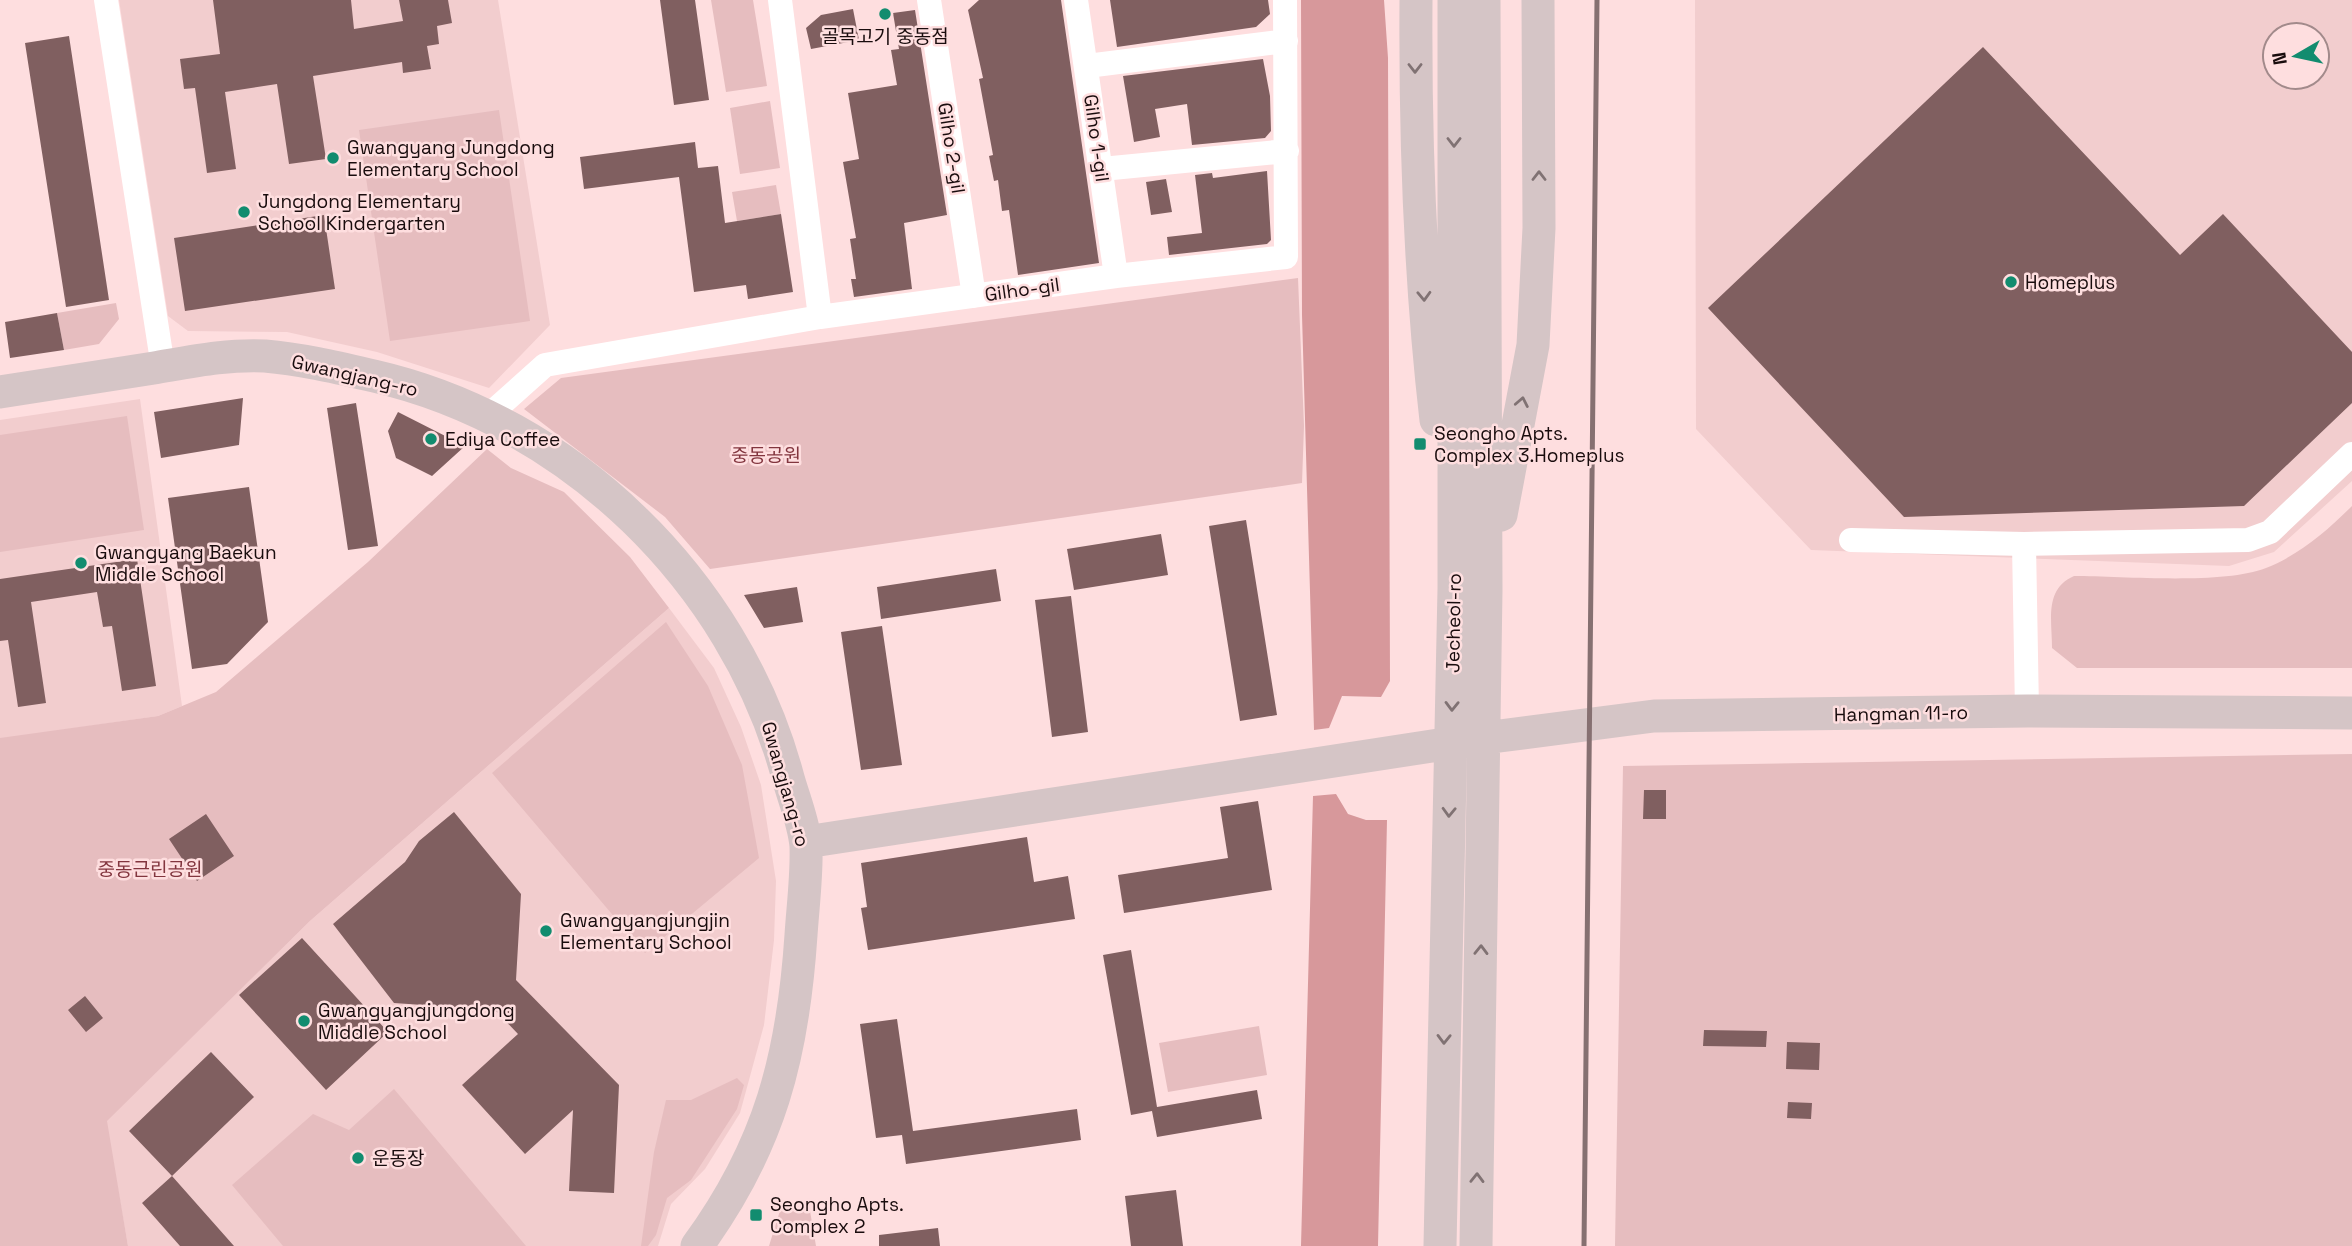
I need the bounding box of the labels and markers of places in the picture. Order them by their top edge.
marker: 골목고기 중동점 [877,6,893,22]
place label: 골목고기 중동점 [821,24,949,49]
place label: Gwangyang Jungdong Elementary School [347,135,555,182]
marker: Gwangyang Jungdong Elementary School [325,150,341,166]
place label: Jungdong Elementary School Kindergarten [258,189,461,236]
marker: Jungdong Elementary School Kindergarten [236,204,252,220]
place label: Homeplus [2025,270,2115,295]
marker: Homeplus [2003,274,2019,290]
place label: Seongho Apts. Complex 3.Homeplus [1434,421,1625,468]
place label: Ediya Coffee [445,427,560,452]
marker: Ediya Coffee [423,431,439,447]
marker: Seongho Apts. Complex 3.Homeplus [1412,436,1428,452]
place label: Gwangyang Baekun Middle School [95,540,277,587]
marker: Gwangyang Baekun Middle School [73,555,89,571]
place label: Gwangyangjungjin Elementary School [560,908,732,955]
marker: Gwangyangjungjin Elementary School [538,923,554,939]
place label: Gwangyangjungdong Middle School [318,998,515,1045]
marker: Gwangyangjungdong Middle School [296,1013,312,1029]
place label: 운동장 [372,1146,424,1171]
marker: 운동장 [350,1150,366,1166]
place label: Seongho Apts. Complex 2 [770,1192,904,1239]
marker: Seongho Apts. Complex 2 [748,1207,764,1223]

